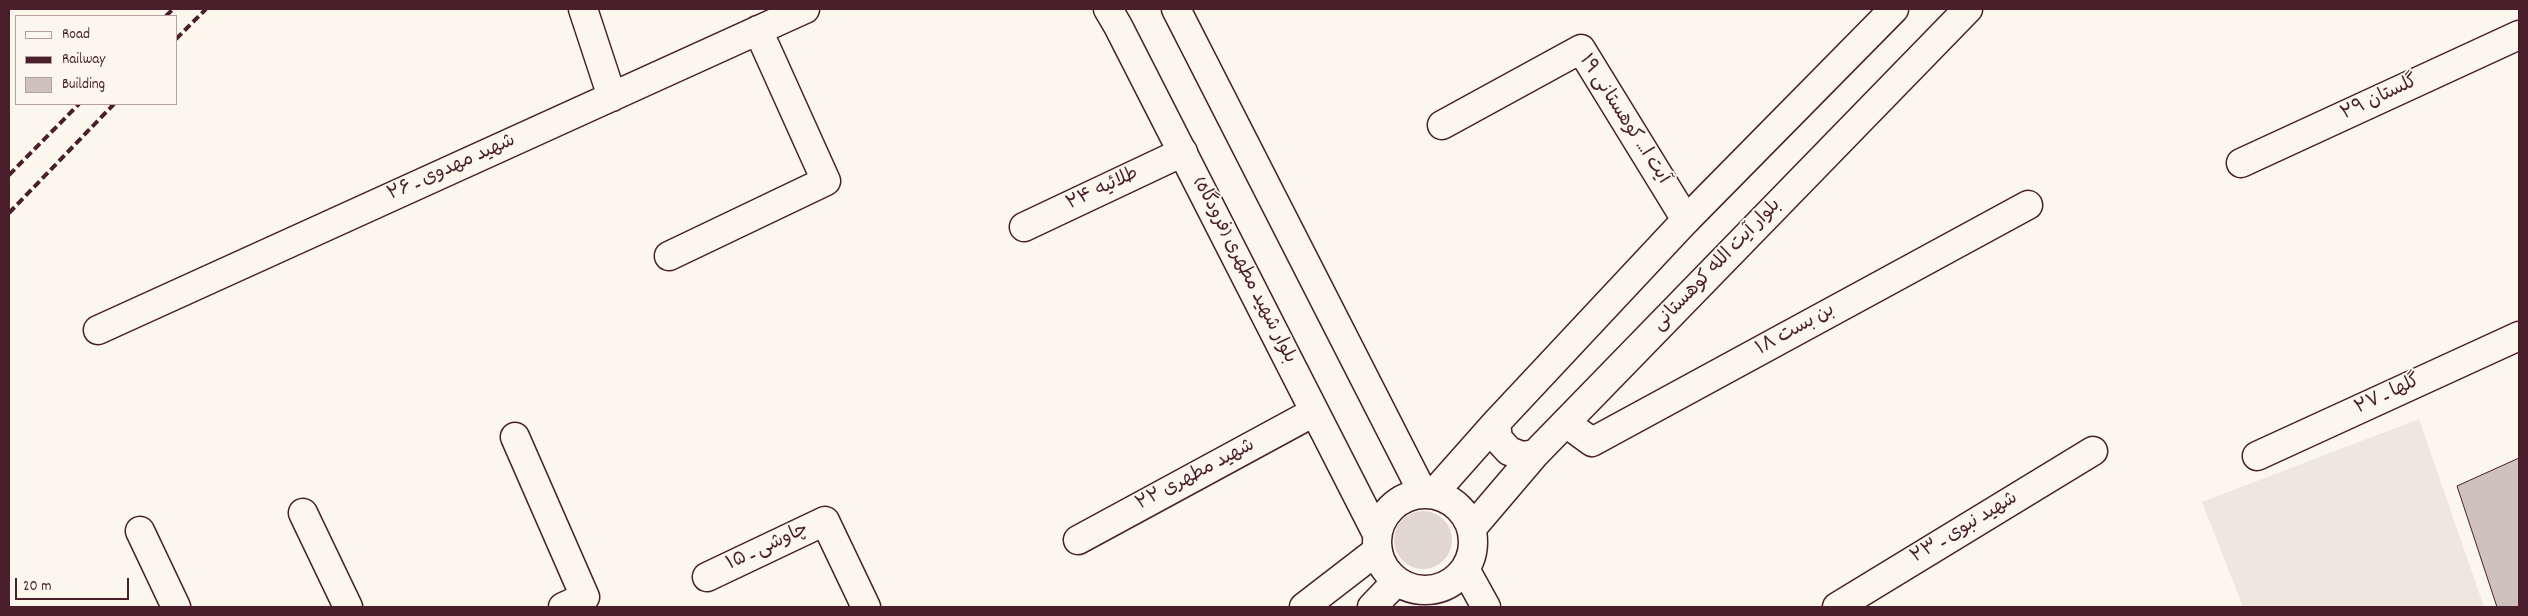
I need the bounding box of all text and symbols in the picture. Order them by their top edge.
legend [15,15,178,105]
text: Road [62,24,90,46]
text: Railway [62,49,105,71]
street label: آیت ا... کوهستانی ۱۹ [1573,51,1673,189]
street label: گلستان ۲۹ [2338,71,2422,127]
text: Building [62,74,105,96]
street label: شهید مهدوی ـ ۲۶ [385,131,519,207]
street label: طلائیه ۲۴ [1063,163,1143,217]
street label: بلوار شهید مطهری (فرودگاه) [1186,174,1300,368]
street label: بلوار آیت الله کوهستانی [1649,195,1787,337]
street label: بن بست ۱۸ [1753,300,1839,362]
street label: گلها ـ ۲۷ [2352,371,2424,421]
street label: شهید مطهری ۲۲ [1133,435,1259,517]
street label: شهید نبوی ـ ۲۳ [1907,488,2023,570]
street label: چاوشی ـ ۱۵ [723,519,813,577]
scale bar [18,568,131,600]
text: 20 m [23,576,51,598]

